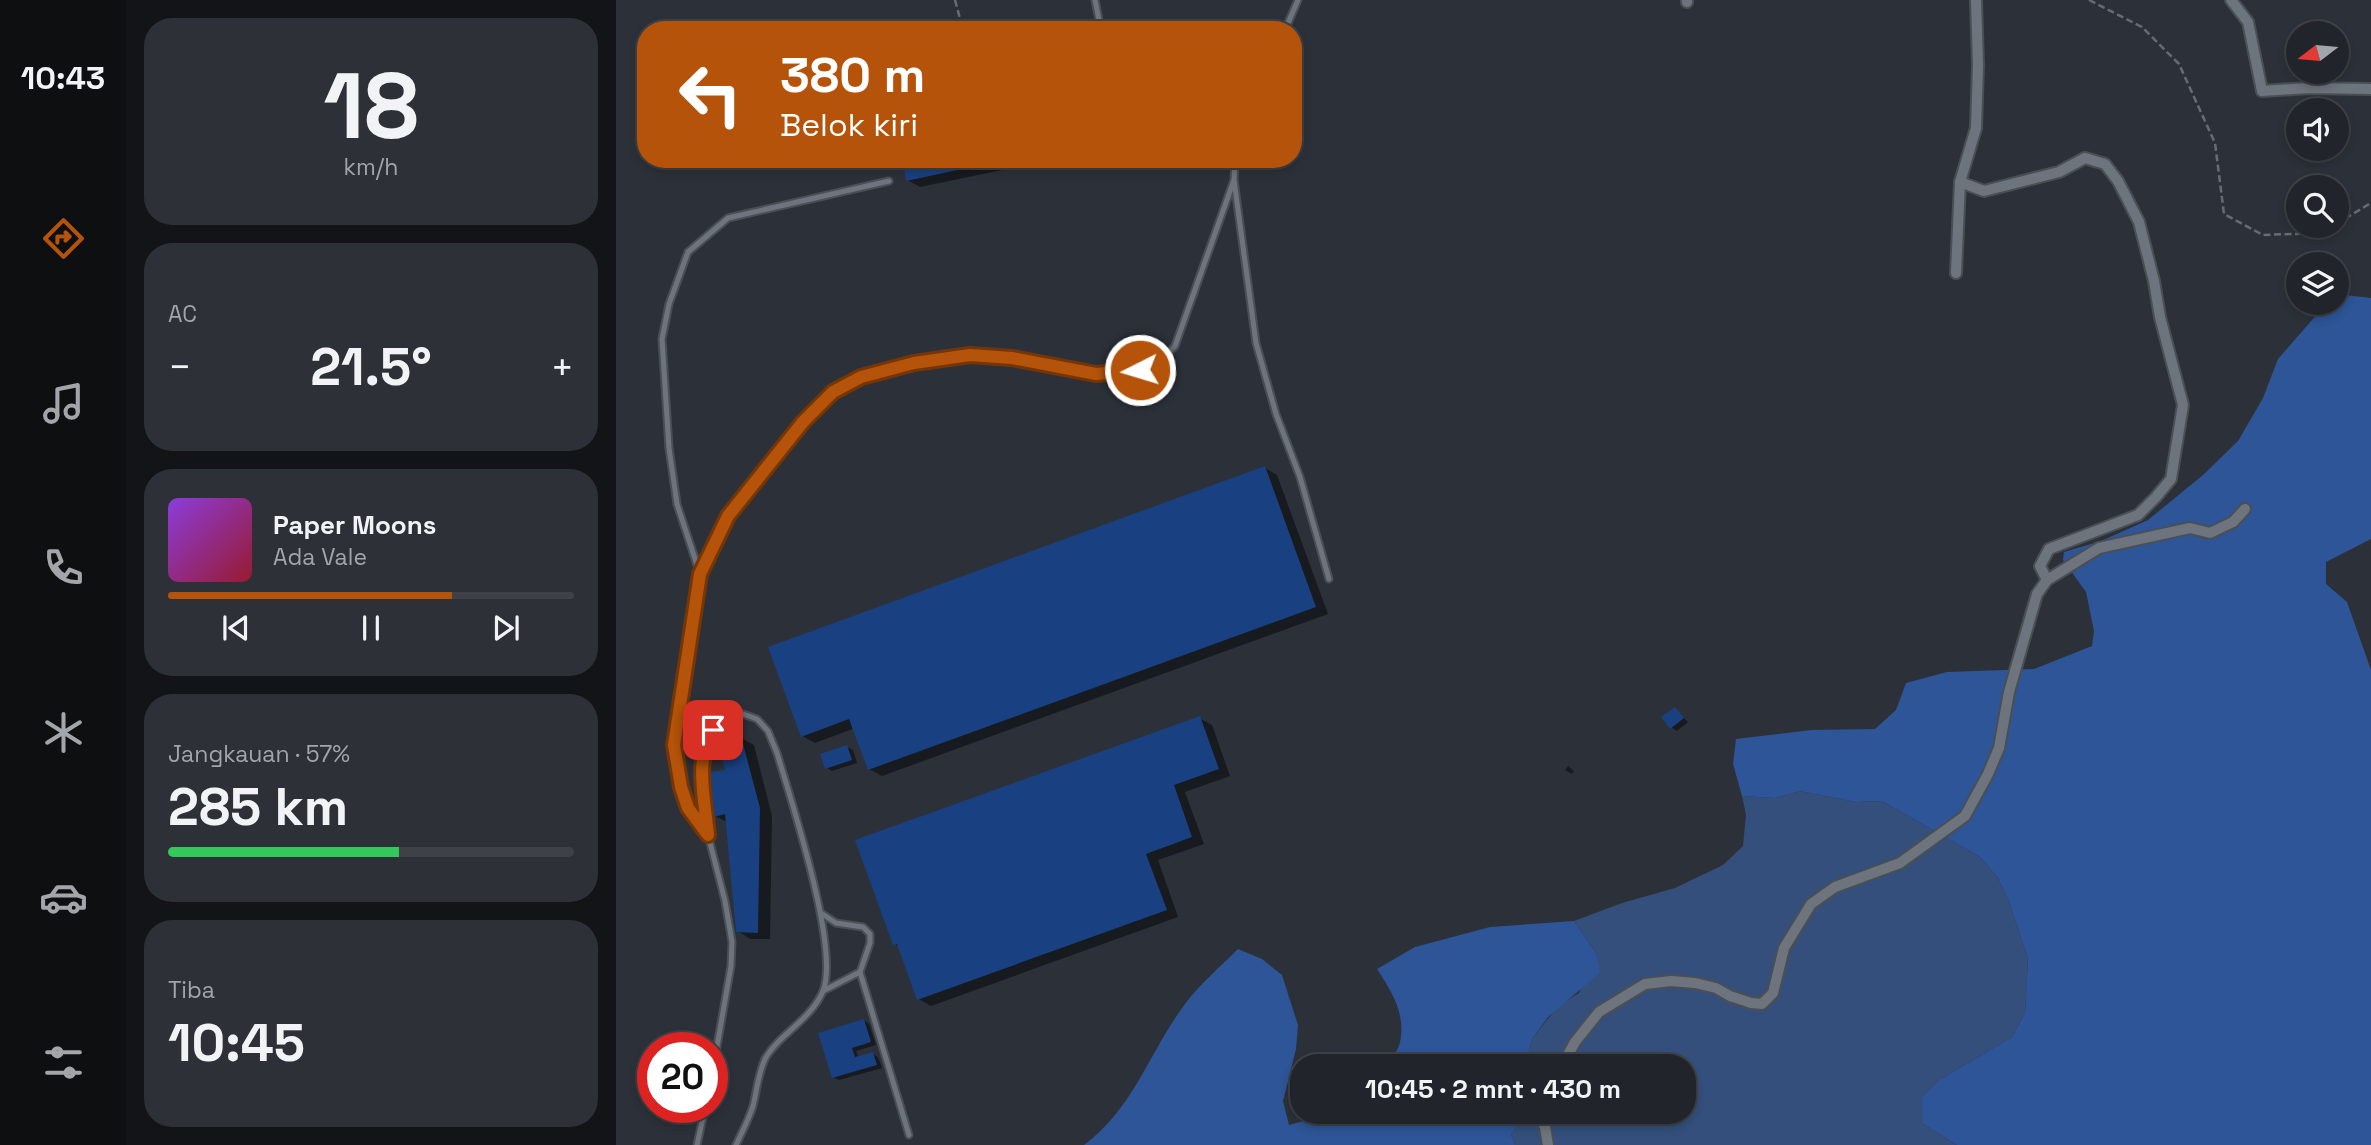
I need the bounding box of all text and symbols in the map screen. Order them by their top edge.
north arrow [2286,21,2348,84]
map controls [2286,21,2349,315]
text: 380 m [780,44,925,106]
text: 18 [323,48,419,165]
icon: left [665,49,756,140]
text: 10:43 [21,58,105,98]
button: sound [2286,98,2349,161]
text: Belok kiri [780,105,918,145]
text: km/h [344,152,398,182]
button: search [2286,175,2349,238]
icon: directions [39,214,88,263]
button: layers [2286,252,2349,315]
text: AC [168,299,197,329]
position arrow [1103,333,1177,407]
text: 21.5° [310,334,432,400]
text: − [168,343,192,391]
text: + [550,343,574,391]
icon: music [39,379,88,428]
text: Paper Moons [273,508,436,542]
text: Ada Vale [273,542,367,572]
icon: phone [39,543,88,592]
icon: previous [217,609,255,647]
icon: pause [352,609,390,647]
icon: next [487,609,525,647]
pin [683,700,743,760]
icon: climate [39,708,88,757]
icon: arrive [694,711,732,749]
text: Jangkauan · 57% [168,739,350,769]
text: 285 km [168,774,348,840]
icon: car [39,873,88,922]
text: Tiba [168,975,215,1005]
text: 10:45 [168,1010,305,1076]
speed limit sign: 20 [637,1032,728,1123]
icon: filters [39,1038,88,1087]
text: 10:45 · 2 mnt · 430 m [1365,1072,1621,1106]

